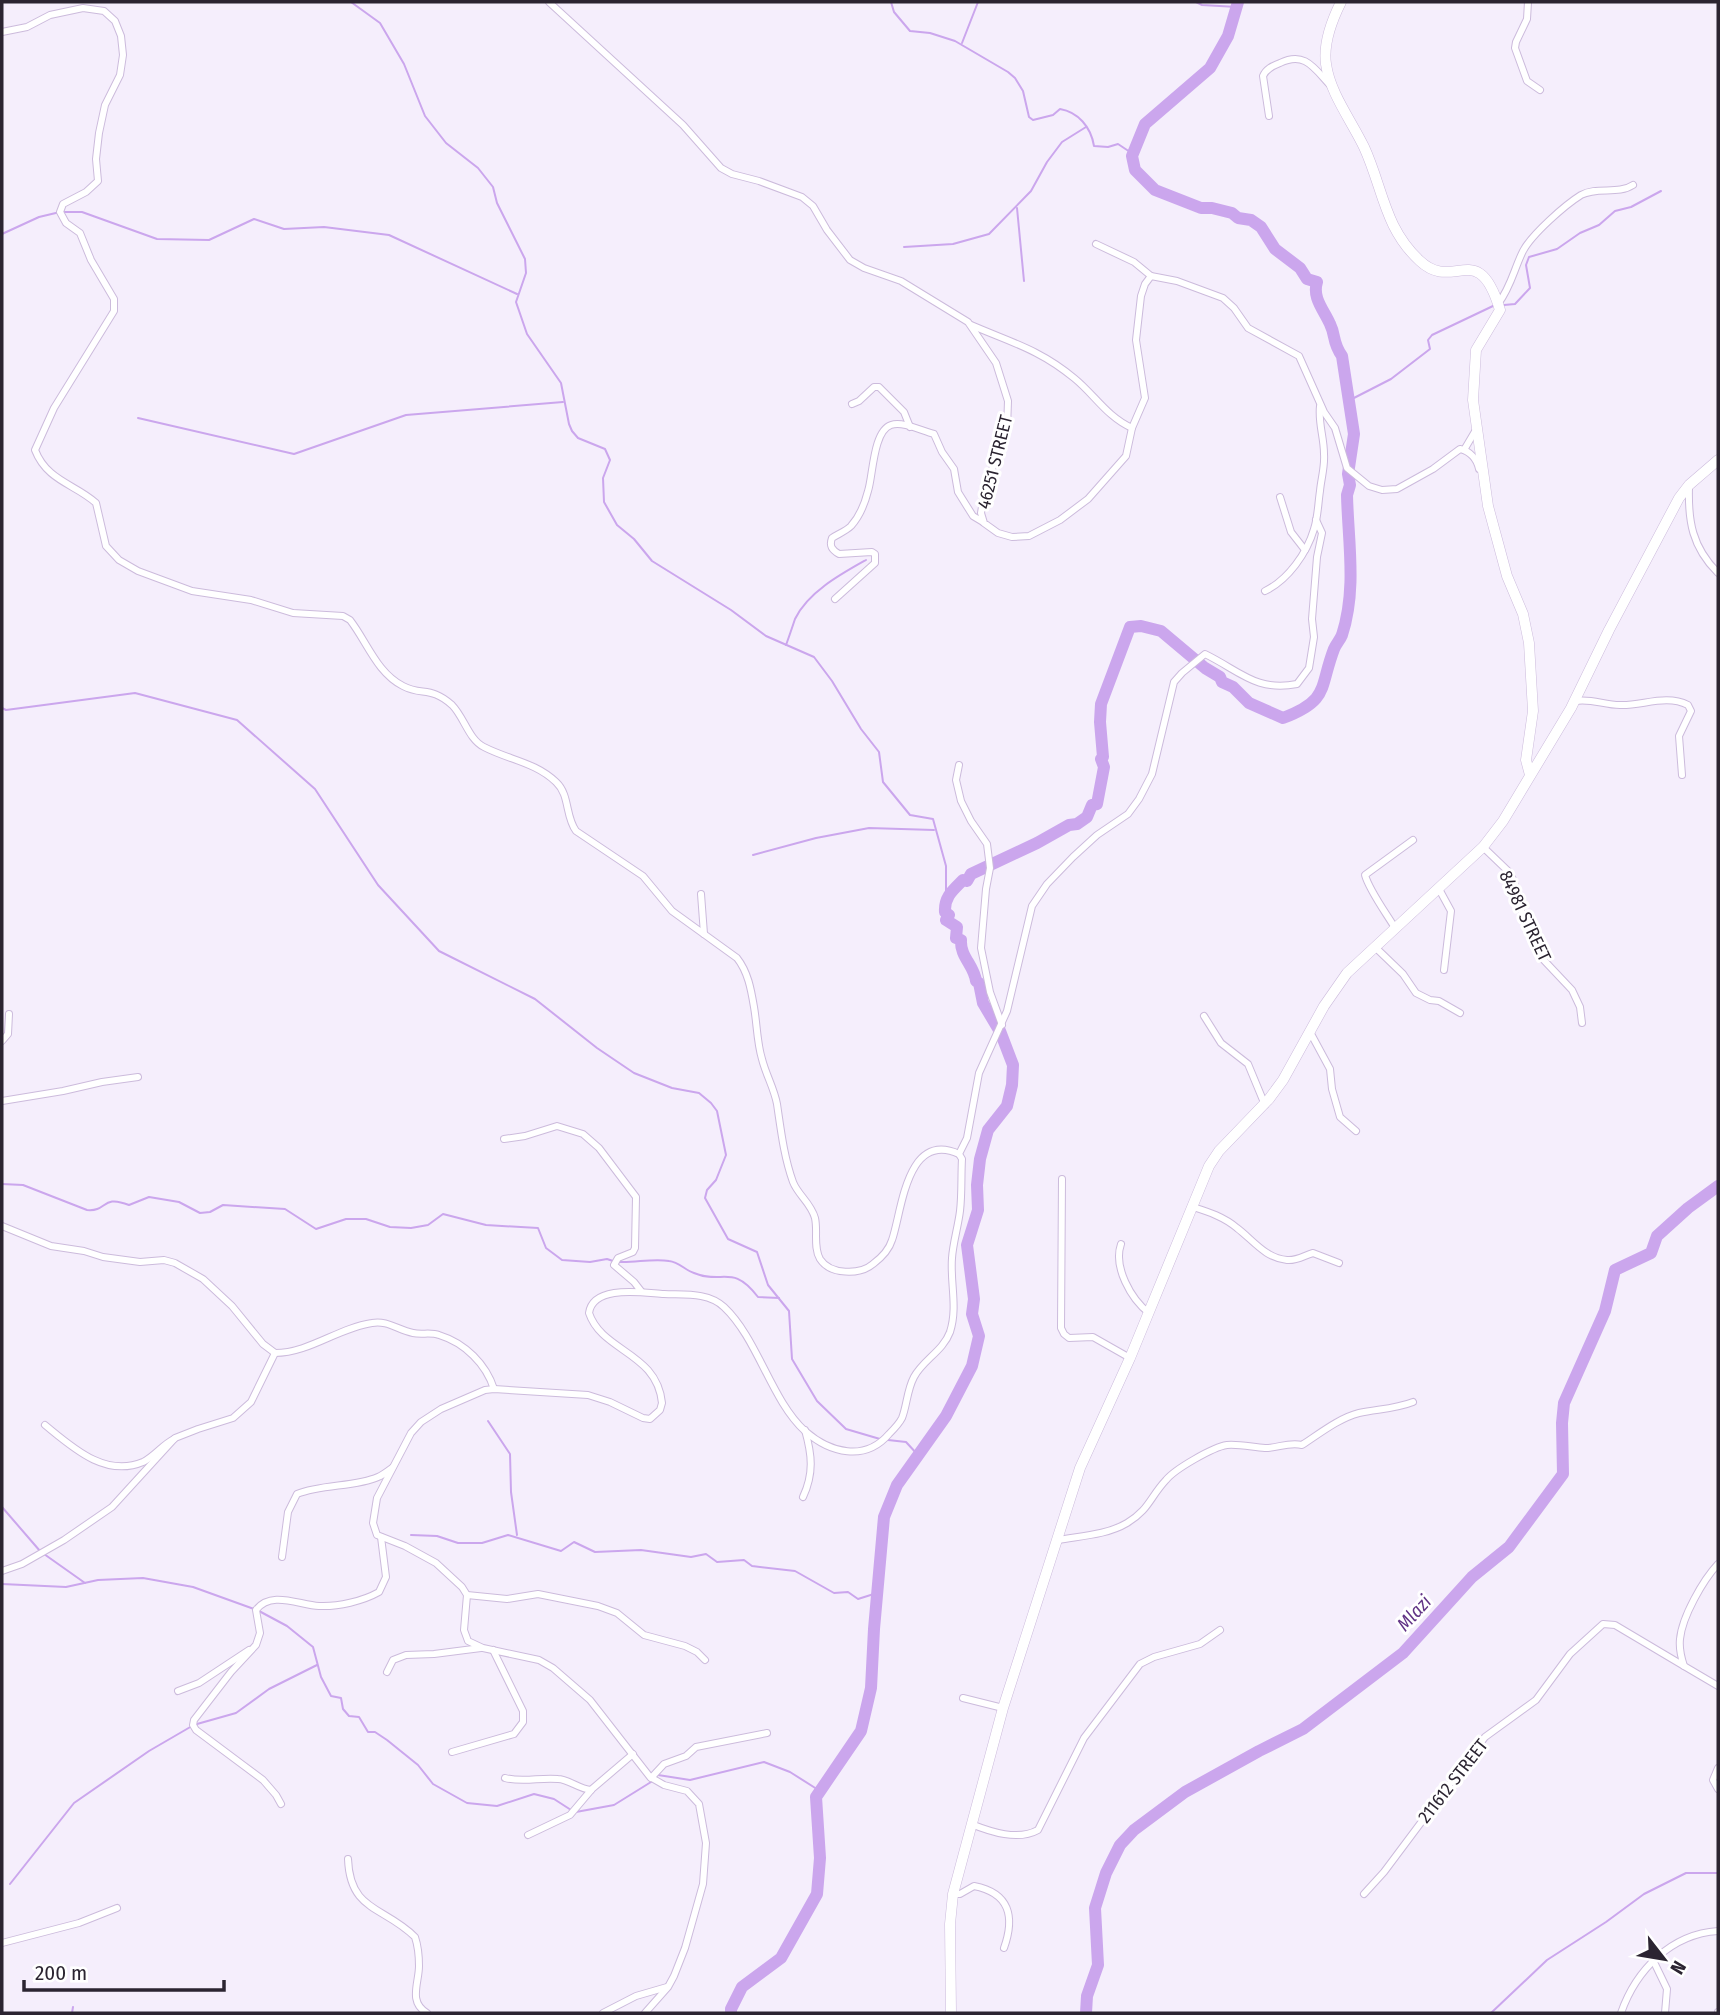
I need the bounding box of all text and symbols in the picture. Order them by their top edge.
street label: 46251 STREET [973,412,1017,511]
street label: 84981 STREET [1494,867,1556,966]
water label: Mlazi [1392,1590,1436,1636]
street label: 211612 STREET [1413,1734,1493,1827]
north arrow [1629,1924,1699,1994]
scale bar [24,1948,224,1992]
text: N [1665,1957,1691,1978]
text: 200 m [35,1960,87,1986]

